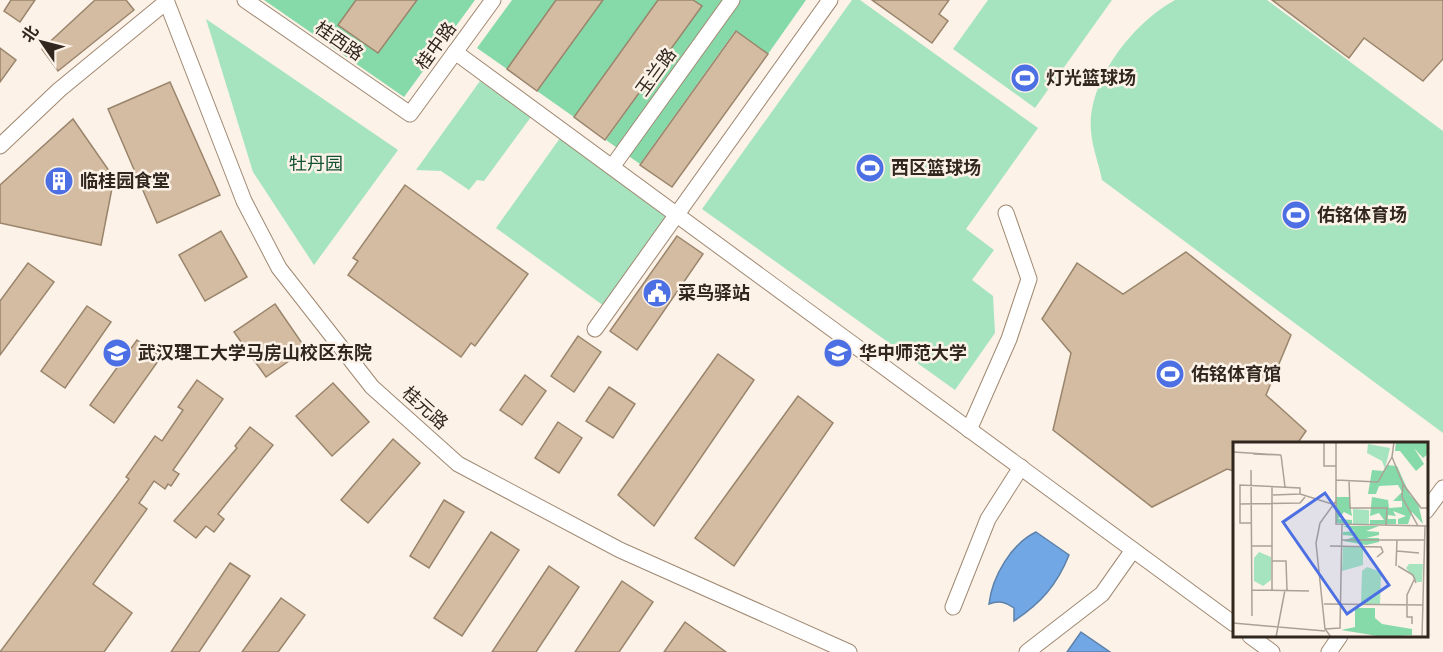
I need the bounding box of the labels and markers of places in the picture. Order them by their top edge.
sports icon: 灯光篮球场 [1009,62,1041,94]
place label: 灯光篮球场 [1046,66,1136,90]
sports icon: 西区篮球场 [854,152,886,184]
place label: 西区篮球场 [891,156,981,180]
building icon: 临桂园食堂 [43,165,75,197]
place label: 临桂园食堂 [80,169,170,193]
sports icon: 佑铭体育场 [1280,199,1312,231]
place label: 佑铭体育场 [1317,203,1407,227]
public building icon: 菜鸟驿站 [641,277,673,309]
place label: 菜鸟驿站 [678,281,750,305]
school or university icon: 武汉理工大学马房山校区东院 [101,337,133,369]
school or university icon: 华中师范大学 [822,337,854,369]
place label: 武汉理工大学马房山校区东院 [138,341,372,365]
place label: 华中师范大学 [859,341,967,365]
sports icon: 佑铭体育馆 [1154,358,1186,390]
place label: 佑铭体育馆 [1191,362,1281,386]

